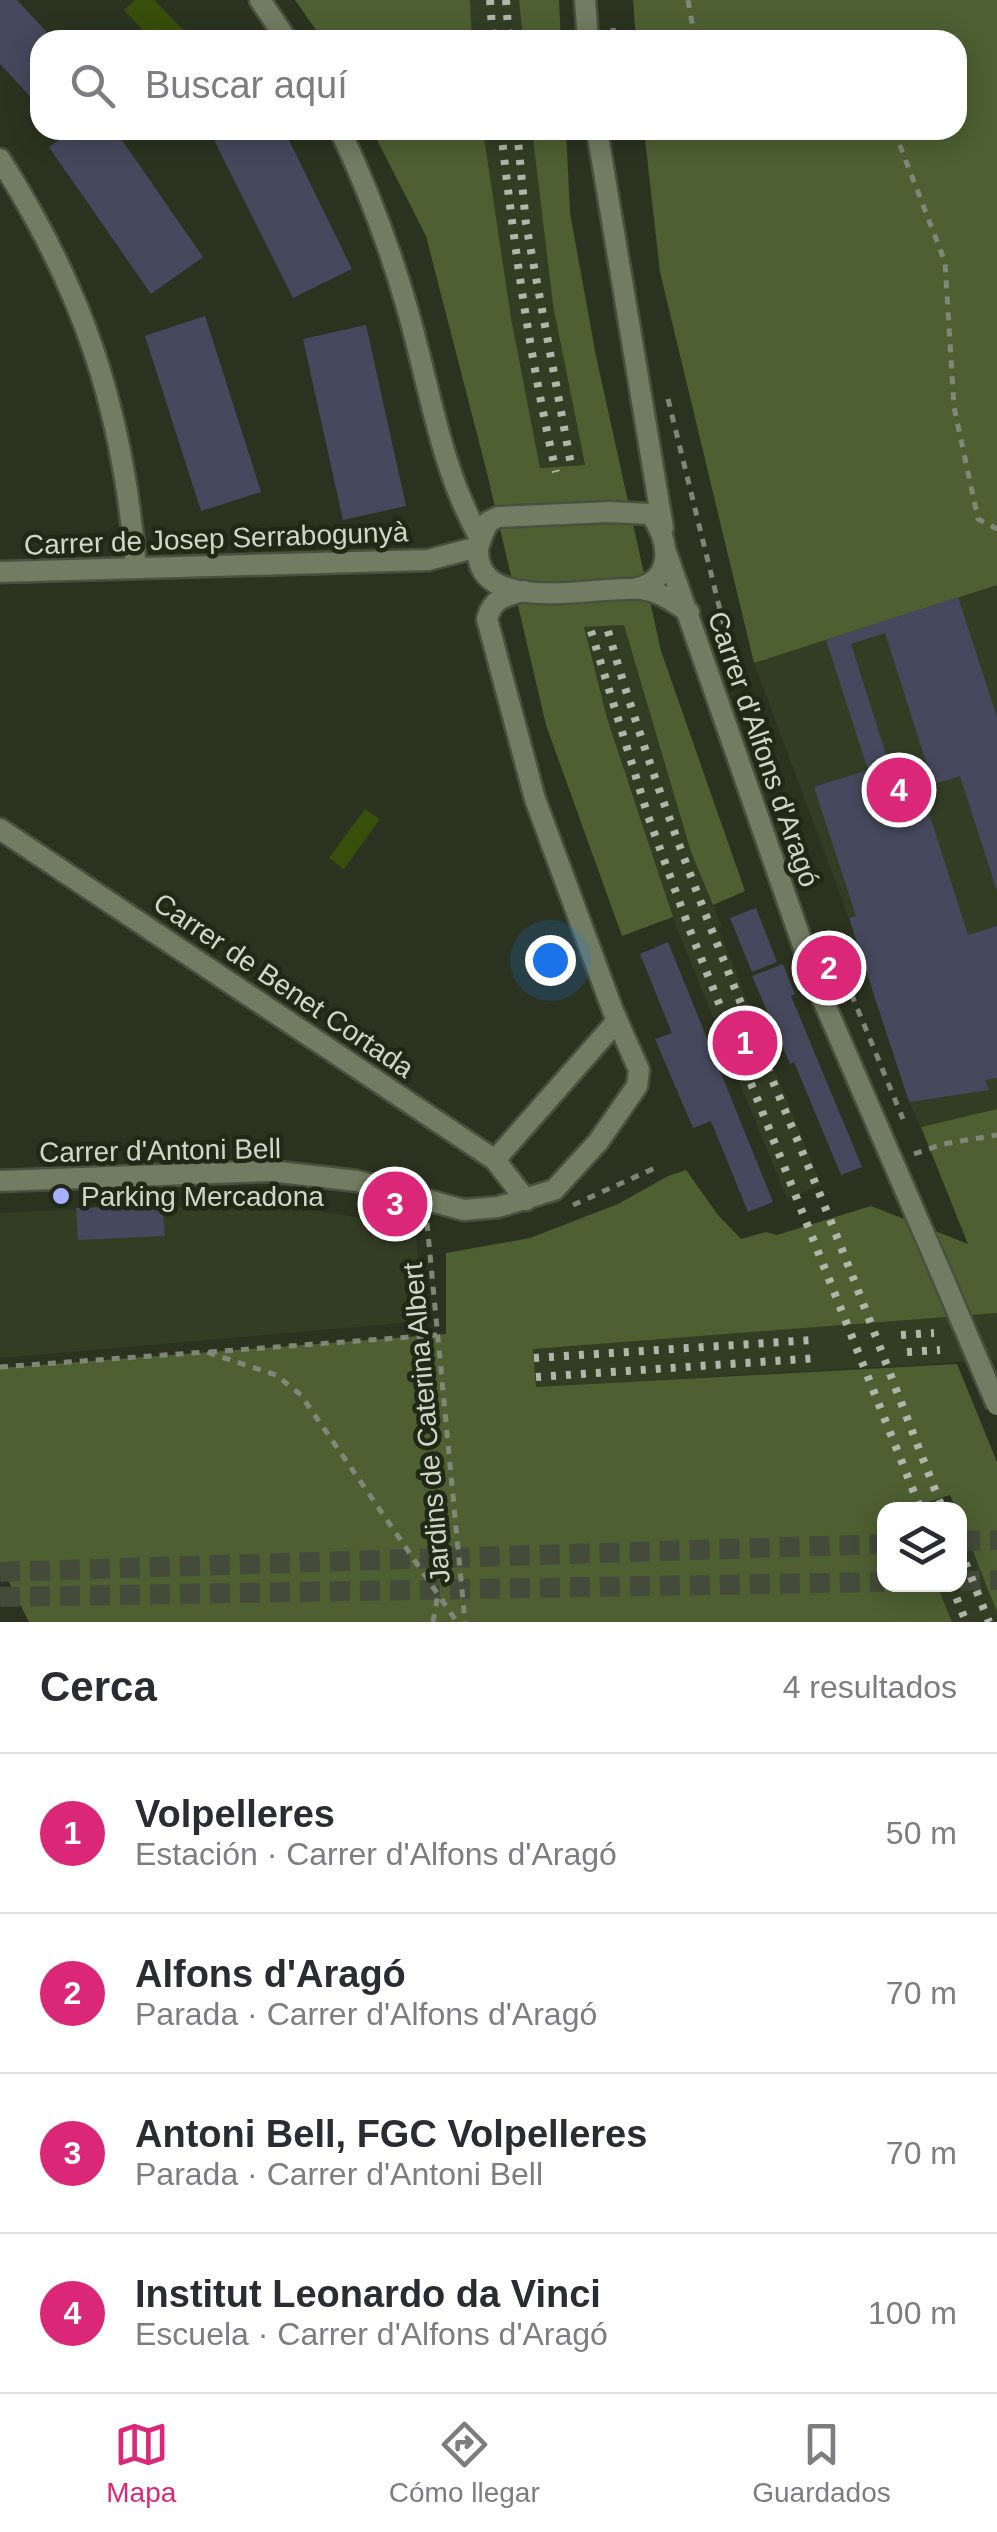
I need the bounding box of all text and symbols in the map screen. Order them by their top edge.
search box [30,30,967,140]
icon: search [65,58,120,113]
text: Buscar aquí [145,64,348,106]
street label: Carrer de Josep Serrabogunyà [23,516,409,561]
street label: Carrer d'Alfons d'Aragó [702,607,825,891]
pin: 4 [866,752,932,828]
street label: Carrer de Benet Cortada [148,887,420,1084]
pin: 2 [796,930,862,1006]
your location [525,935,576,986]
pin: 1 [712,1006,778,1080]
street label: Carrer d'Antoni Bell [39,1133,281,1168]
pin: 3 [362,1166,428,1242]
place label: Parking Mercadona [81,1181,324,1212]
marker: Parking Mercadona [50,1185,72,1207]
street label: Jardins de Caterina Albert [397,1261,456,1585]
map controls [877,1502,967,1592]
button: layers [877,1502,967,1592]
text: Cerca [40,1663,157,1710]
text: 4 resultados [783,1669,957,1705]
text: Volpelleres [135,1793,335,1835]
text: 1 [64,1815,81,1851]
text: 50 m [886,1815,957,1851]
text: Estación · Carrer d'Alfons d'Aragó [135,1836,617,1872]
text: Alfons d'Aragó [135,1953,406,1995]
text: 2 [64,1975,81,2011]
text: 70 m [886,1975,957,2011]
text: Parada · Carrer d'Alfons d'Aragó [135,1996,597,2032]
text: Antoni Bell, FGC Volpelleres [135,2113,647,2155]
text: 3 [64,2135,81,2171]
text: 70 m [886,2135,957,2171]
text: Parada · Carrer d'Antoni Bell [135,2156,543,2192]
text: Institut Leonardo da Vinci [135,2273,601,2315]
text: 4 [64,2295,81,2331]
text: 100 m [868,2295,957,2331]
text: Escuela · Carrer d'Alfons d'Aragó [135,2316,608,2352]
tab: Mapa [106,2417,176,2509]
tab: Cómo llegar [389,2417,540,2509]
tab: Guardados [752,2417,891,2509]

